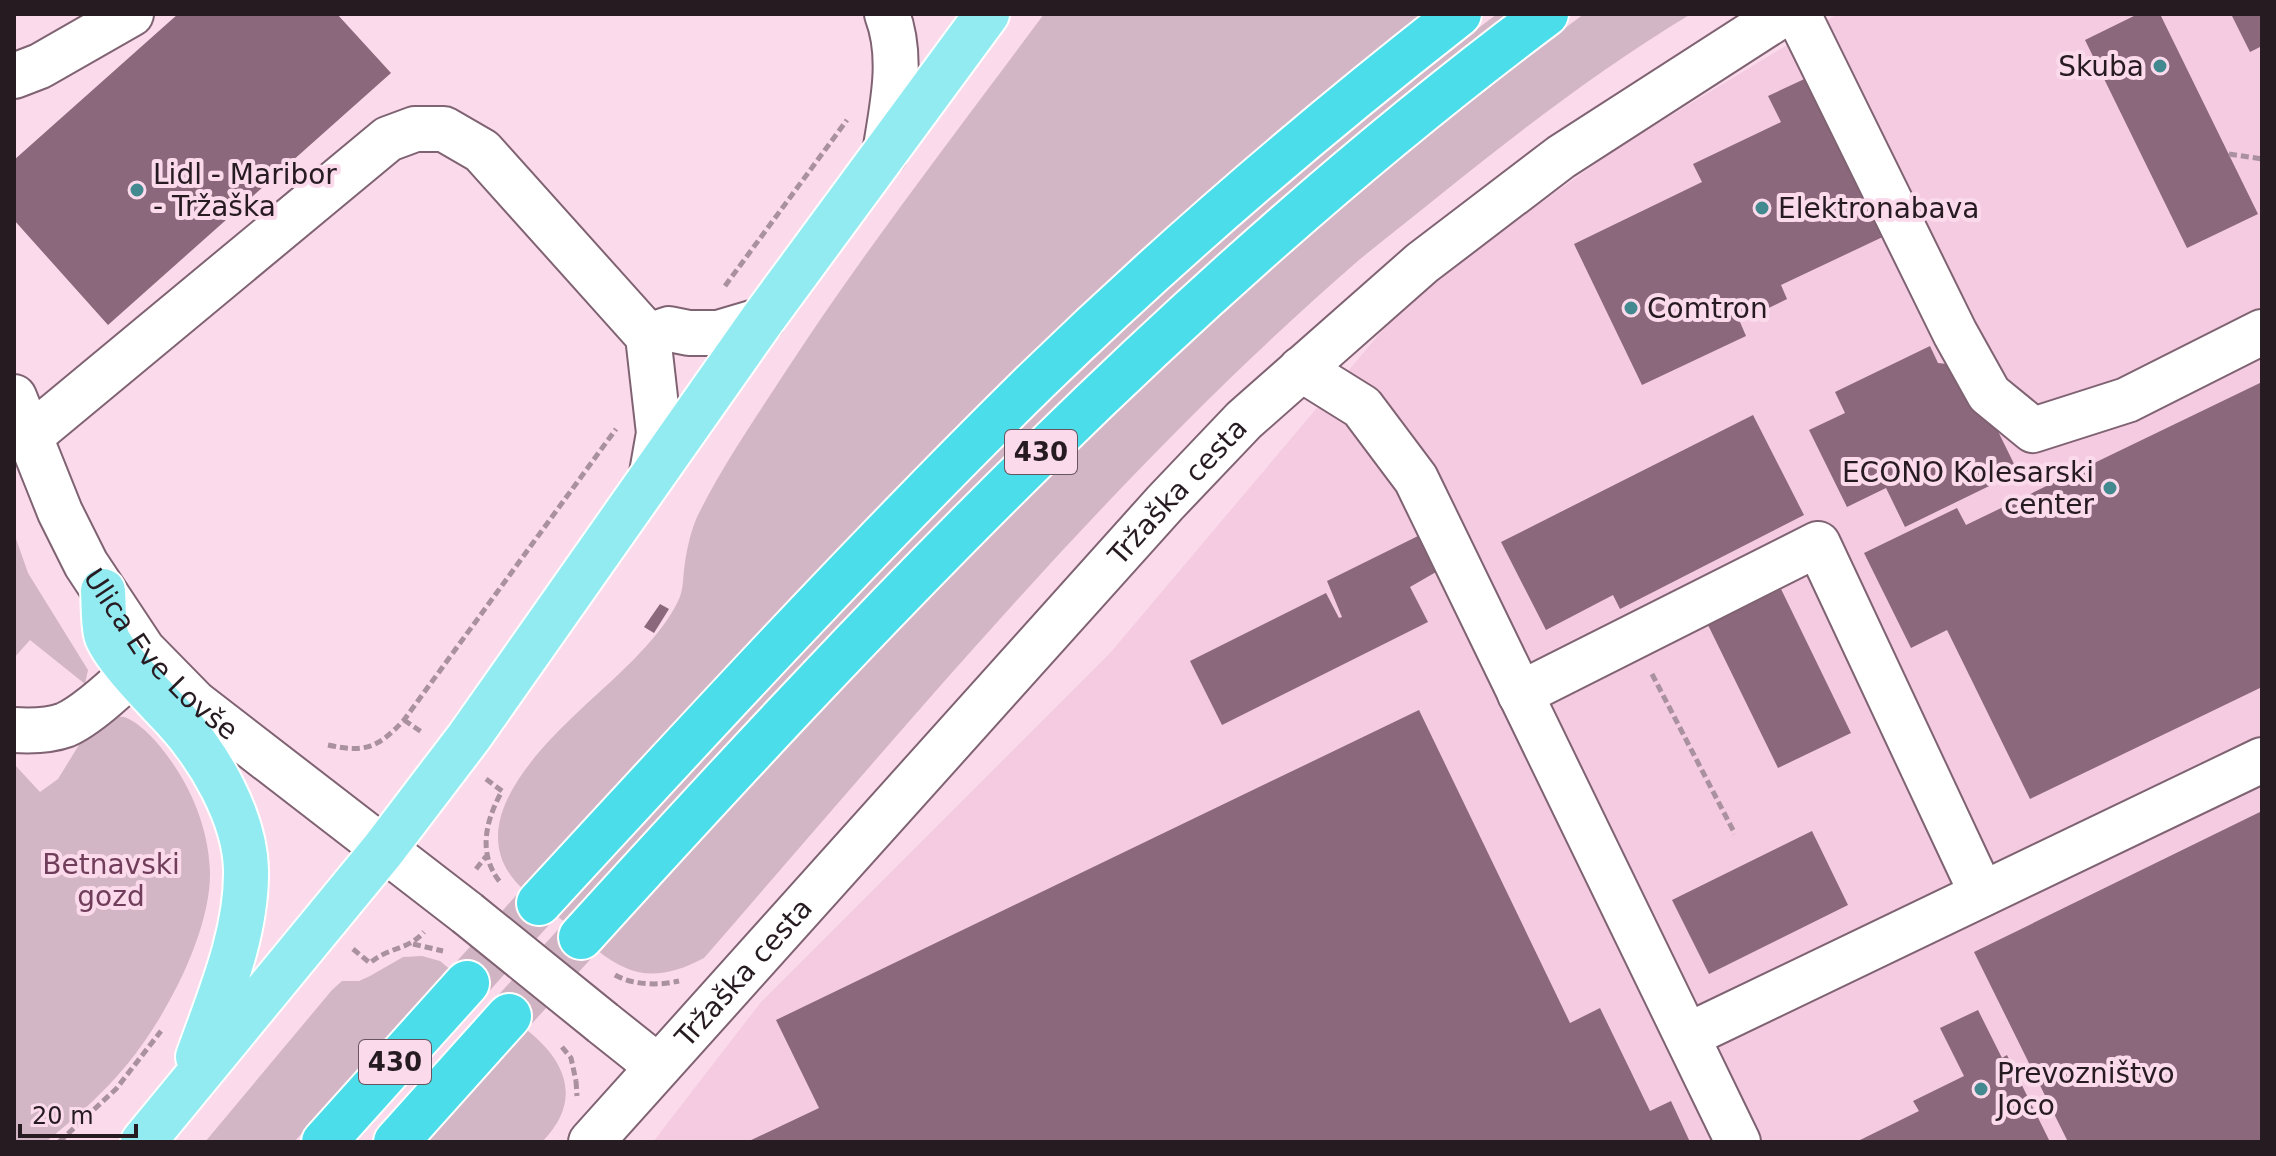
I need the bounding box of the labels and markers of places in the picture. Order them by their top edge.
place label: Skuba [2058,50,2144,83]
marker: Skuba [2151,57,2169,75]
place label: Lidl - Maribor - Tržaška [153,158,337,223]
marker: Lidl - Maribor - Tržaška [128,181,146,199]
place label: Elektronabava [1778,192,1979,225]
marker: Elektronabava [1753,199,1771,217]
place label: Comtron [1647,292,1768,325]
marker: Comtron [1622,299,1640,317]
place label: ECONO Kolesarski center [1842,456,2094,521]
marker: ECONO Kolesarski center [2101,479,2119,497]
place label: Prevozništvo Joco [1995,1057,2175,1122]
marker: Prevozništvo Joco [1972,1080,1990,1098]

